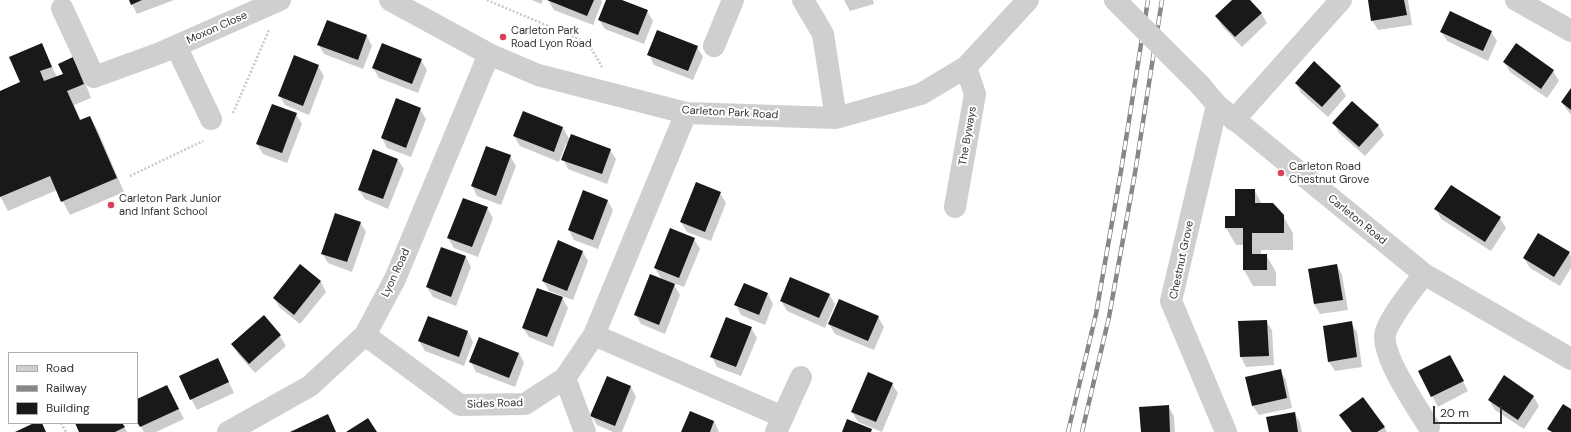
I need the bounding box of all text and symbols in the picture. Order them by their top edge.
street label: Moxon Close [185,9,249,47]
place label: Carleton Park Road Lyon Road [511,24,592,50]
marker: Carleton Park Road Lyon Road [498,32,508,42]
street label: Carleton Park Road [681,104,779,122]
street label: The Byways [956,105,980,167]
place label: Carleton Road Chestnut Grove [1289,160,1369,186]
marker: Carleton Road Chestnut Grove [1276,168,1286,178]
place label: Carleton Park Junior and Infant School [119,192,221,218]
street label: Carleton Road [1325,192,1389,248]
marker: Carleton Park Junior and Infant School [106,200,116,210]
street label: Chestnut Grove [1167,219,1197,301]
street label: Lyon Road [379,247,413,299]
legend [8,352,138,424]
text: Road [46,360,74,376]
text: Railway [46,380,87,396]
street label: Sides Road [467,396,523,412]
scale bar [1435,398,1504,424]
text: Building [46,400,90,416]
text: 20 m [1440,405,1469,421]

